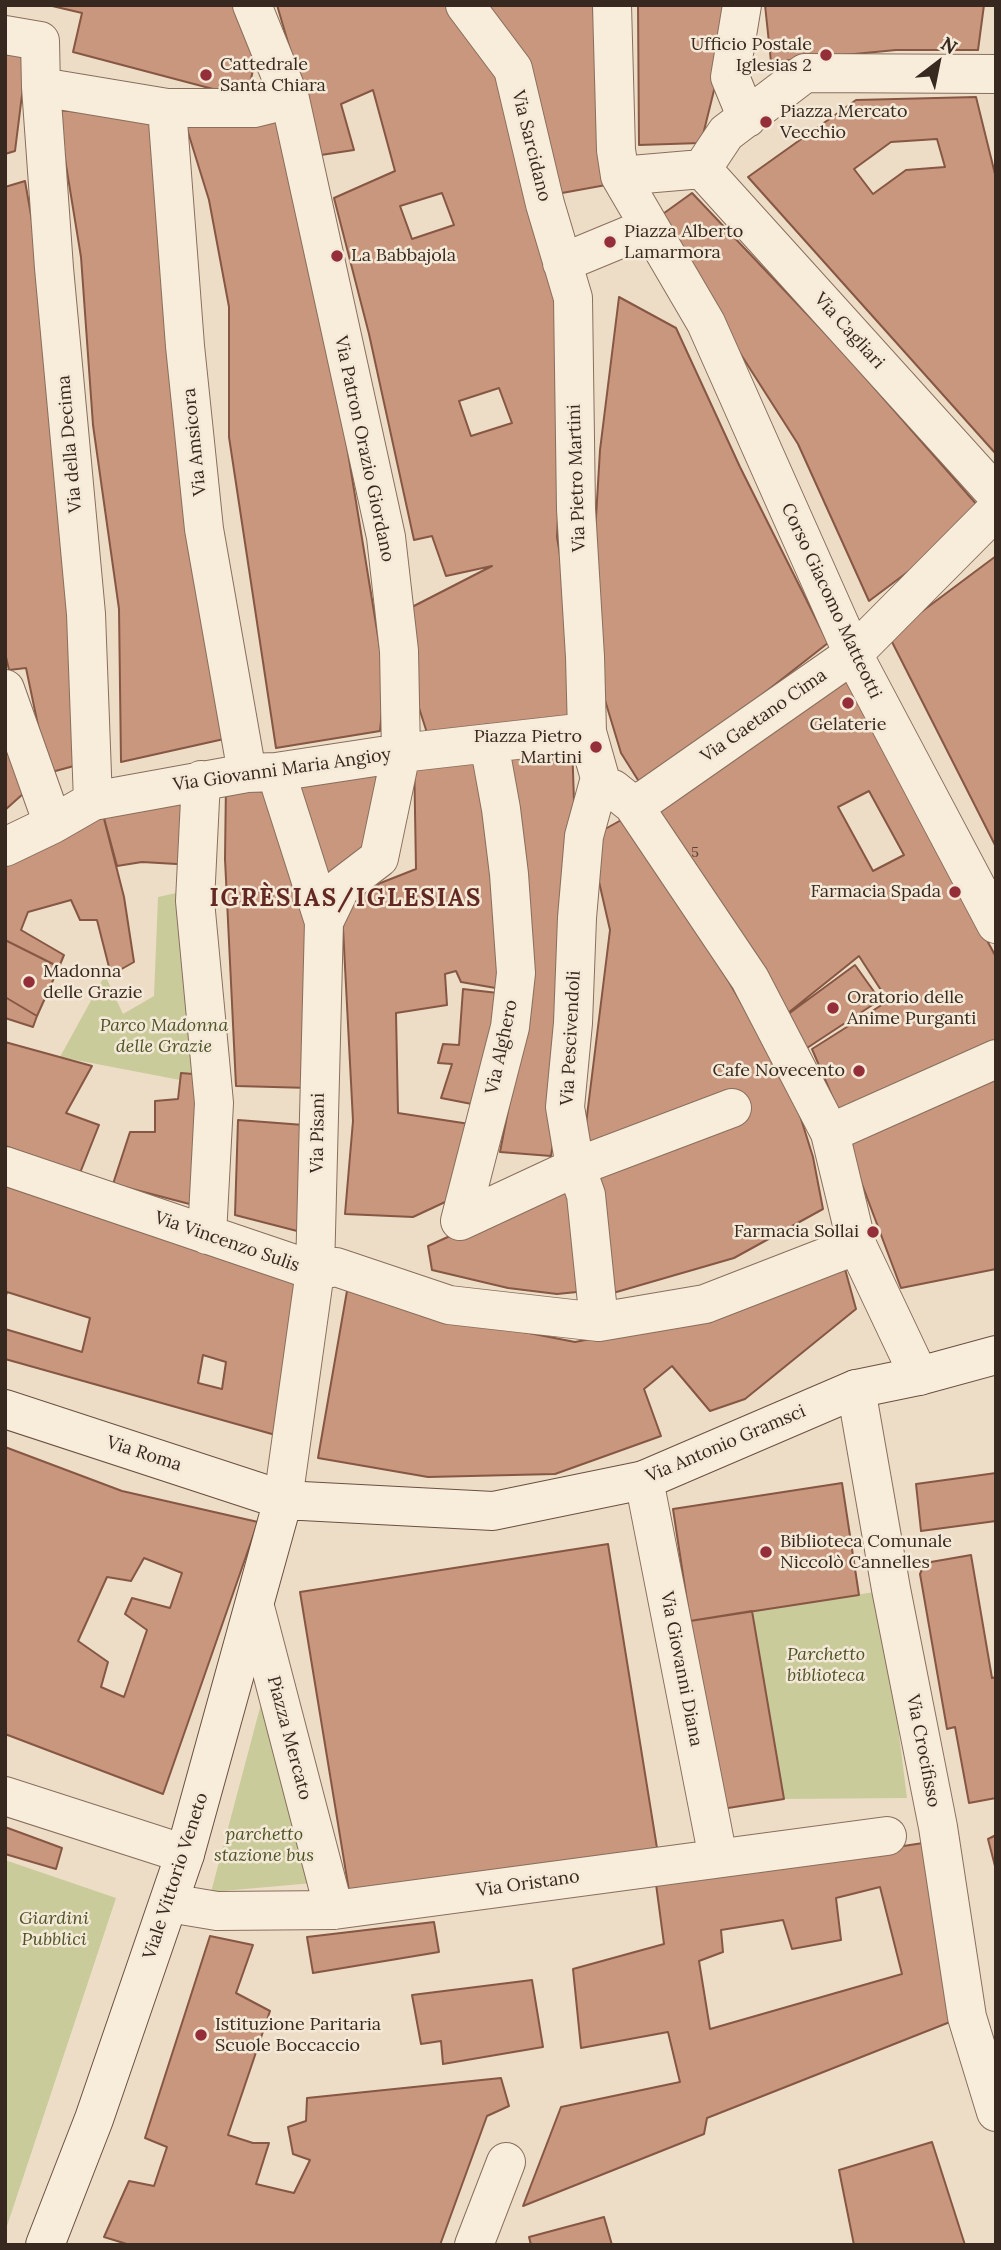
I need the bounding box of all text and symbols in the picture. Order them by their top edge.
north arrow [903,28,973,98]
text: N [937,31,962,59]
place label: Ufficio Postale Iglesias 2 [691,34,812,76]
marker: Ufficio Postale Iglesias 2 [818,47,834,63]
place label: Cattedrale Santa Chiara [220,54,326,96]
marker: Cattedrale Santa Chiara [198,67,214,83]
street label: Via Sarcidano [507,88,555,204]
place label: Piazza Mercato Vecchio [780,101,908,144]
marker: Piazza Mercato Vecchio [758,114,774,130]
place label: Piazza Alberto Lamarmora [624,221,743,264]
marker: Piazza Alberto Lamarmora [602,234,618,250]
place label: La Babbajola [351,245,456,267]
marker: La Babbajola [329,248,345,264]
street label: Via Cagliari [809,289,889,373]
street label: Via Patron Orazio Giordano [329,334,399,564]
street label: Via della Decima [53,374,87,514]
street label: Via Amsicora [179,387,211,497]
street label: Via Pietro Martini [564,404,590,552]
street label: Corso Giacomo Matteotti [776,500,886,702]
street label: Via Gaetano Cima [697,665,831,767]
marker: Gelaterie [840,695,856,711]
place label: Gelaterie [810,714,886,736]
place label: Piazza Pietro Martini [474,726,582,768]
marker: Piazza Pietro Martini [588,739,604,755]
street label: Via Giovanni Maria Angioy [172,744,392,796]
house number: 5 [691,845,699,861]
place label: Farmacia Spada [811,881,941,903]
marker: Farmacia Spada [947,884,963,900]
district label: IGRÈSIAS/IGLESIAS [212,885,480,913]
place label: Madonna delle Grazie [43,961,142,1004]
street label: Via Pescivendoli [557,970,585,1106]
marker: Madonna delle Grazie [21,974,37,990]
place label: Oratorio delle Anime Purganti [847,987,976,1030]
street label: Via Alghero [481,998,523,1096]
marker: Oratorio delle Anime Purganti [825,1000,841,1016]
park label: Parco Madonna delle Grazie [100,1015,228,1058]
place label: Cafe Novecento [713,1060,845,1082]
marker: Cafe Novecento [851,1063,867,1079]
street label: Via Pisani [307,1093,329,1173]
street label: Via Vincenzo Sulis [152,1207,302,1277]
place label: Farmacia Sollai [734,1221,859,1243]
marker: Farmacia Sollai [865,1224,881,1240]
street label: Via Antonio Gramsci [643,1401,809,1487]
street label: Via Roma [104,1432,184,1476]
place label: Biblioteca Comunale Niccolò Cannelles [780,1531,952,1574]
marker: Biblioteca Comunale Niccolò Cannelles [758,1544,774,1560]
street label: Via Giovanni Diana [655,1590,707,1748]
park label: Parchetto biblioteca [787,1644,865,1686]
street label: Piazza Mercato [262,1674,316,1802]
street label: Via Crocifisso [901,1693,945,1809]
street label: Viale Vittorio Veneto [139,1790,213,1962]
park label: parchetto stazione bus [214,1824,314,1867]
street label: Via Oristano [475,1866,581,1902]
park label: Giardini Pubblici [19,1908,89,1951]
place label: Istituzione Paritaria Scuole Boccaccio [215,2014,381,2056]
marker: Istituzione Paritaria Scuole Boccaccio [193,2027,209,2043]

